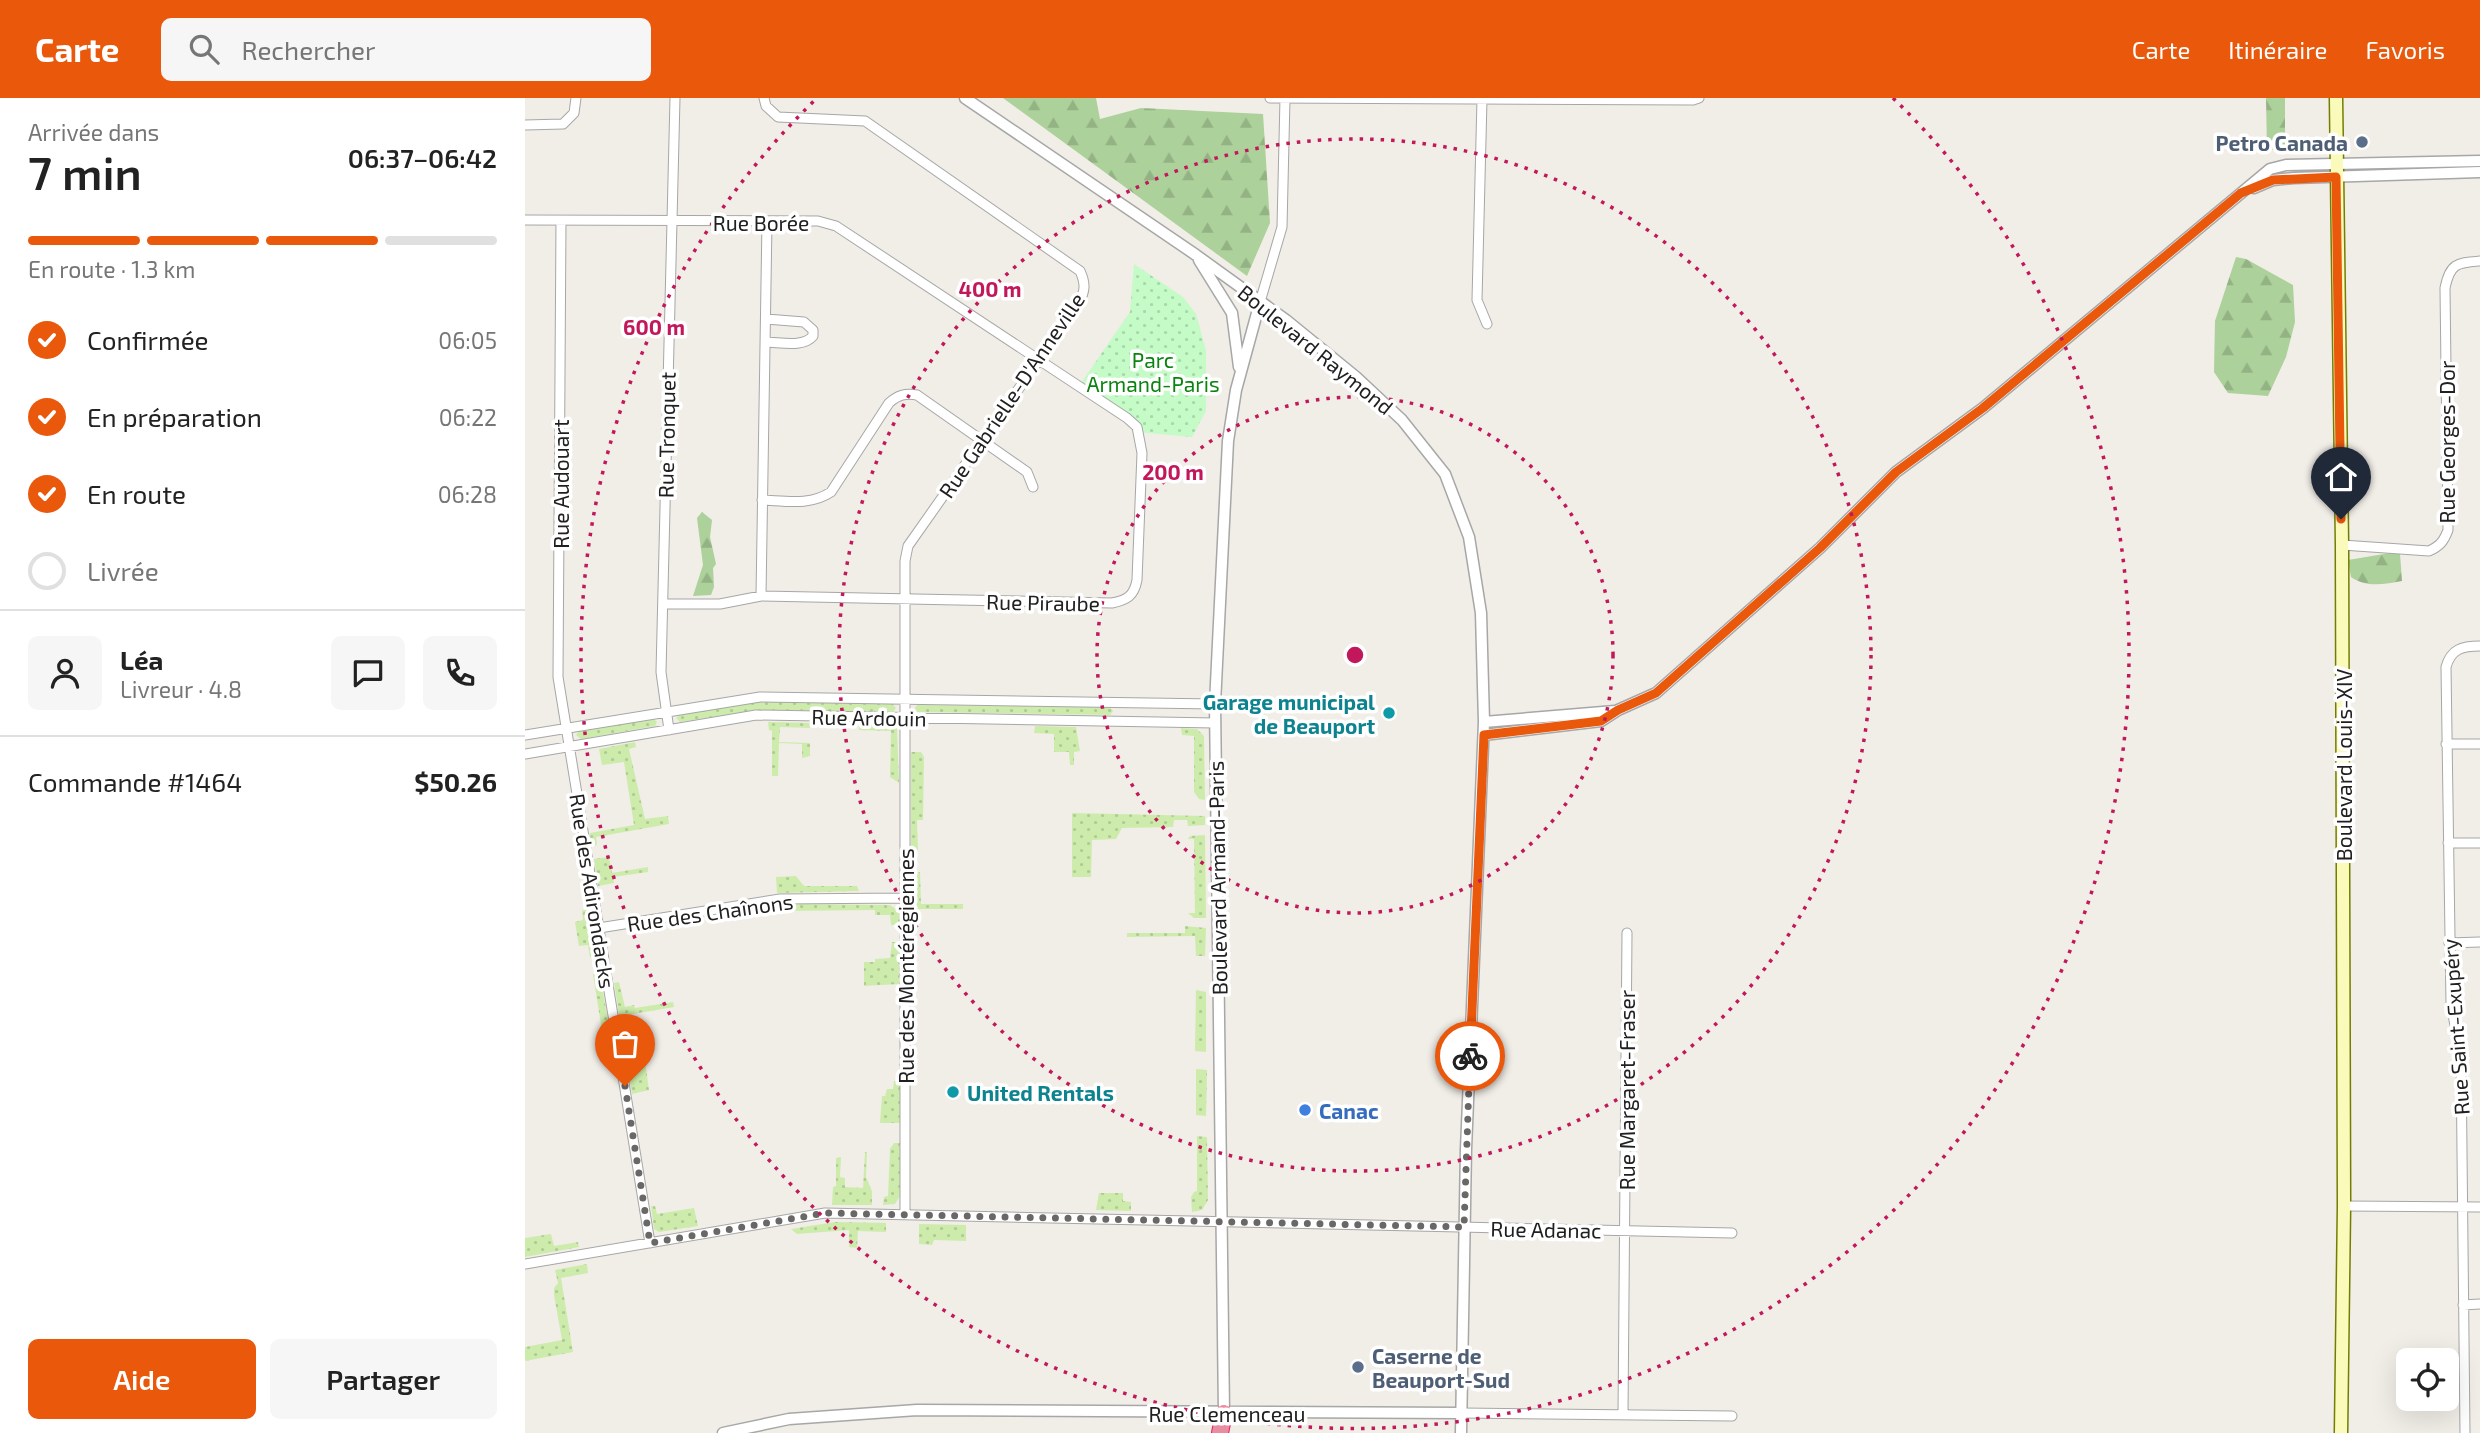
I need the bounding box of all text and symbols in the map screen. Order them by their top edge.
search box [161,18,651,81]
text: Carte [35,29,119,69]
icon: search [185,30,223,68]
text: Rechercher [241,34,375,65]
text: Carte [2132,35,2190,64]
text: Itinéraire [2228,35,2327,64]
text: Favoris [2365,35,2445,64]
text: Arrivée dans [28,118,159,146]
place label: Petro Canada [2216,130,2348,155]
marker: Petro Canada [2354,134,2370,150]
text: 06:37–06:42 [348,142,497,173]
text: 7 min [28,144,142,199]
street label: Rue Borée [713,210,809,235]
text: En route · 1.3 km [28,255,195,283]
text: 400 m [959,276,1021,301]
street label: Boulevard Raymond [1234,279,1398,419]
street label: Rue Gabrielle-D'Anneville [933,288,1089,502]
text: 600 m [623,314,685,339]
icon: check [28,321,66,359]
text: Confirmée [87,324,209,355]
text: 06:05 [438,326,497,354]
park label: Parc Armand-Paris [1086,347,1220,396]
street label: Rue Georges-Dor [2434,360,2459,523]
street label: Rue Tronquet [652,372,680,498]
icon: check [28,398,66,436]
text: En préparation [87,401,262,432]
text: 06:22 [439,403,497,431]
street label: Rue Audouart [548,419,573,549]
pin [2311,447,2371,519]
icon: home [2322,458,2360,496]
text: 200 m [1142,459,1204,484]
icon: check [28,475,66,513]
text: En route [87,478,186,509]
text: 06:28 [438,480,497,508]
text: Livrée [87,555,159,586]
street label: Rue Piraube [986,589,1100,615]
button: person [28,636,102,710]
button: chat [331,636,405,710]
button: phone [423,636,497,710]
centre of rings [1343,643,1367,667]
text: Léa [120,644,163,675]
street label: Boulevard Louis-XIV [2331,669,2356,861]
text: Livreur · 4.8 [120,675,242,703]
place label: Garage municipal de Beauport [1203,689,1375,738]
street label: Rue Ardouin [811,703,927,731]
marker: Garage municipal de Beauport [1381,705,1397,721]
street label: Boulevard Armand-Paris [1202,761,1232,995]
text: Commande #1464 [28,766,242,797]
text: $50.26 [414,766,497,797]
street label: Rue des Adirondacks [565,792,621,990]
street label: Rue des Montérégiennes [893,848,918,1084]
street label: Rue des Chaînons [625,888,795,936]
street label: Rue Saint-Exupéry [2436,938,2474,1116]
street label: Rue Margaret-Fraser [1614,989,1639,1190]
pin [595,1014,655,1086]
courier [1435,1021,1505,1091]
icon: bag [606,1025,644,1063]
icon: bike [1451,1037,1489,1075]
place label: United Rentals [967,1080,1114,1105]
marker: United Rentals [945,1084,961,1100]
place label: Canac [1319,1098,1379,1123]
marker: Canac [1297,1102,1313,1118]
street label: Rue Adanac [1490,1216,1602,1242]
button: Aide [28,1339,256,1419]
button: Partager [270,1339,497,1419]
place label: Caserne de Beauport-Sud [1372,1343,1510,1392]
map controls [2396,1348,2459,1411]
button: locate [2396,1348,2459,1411]
marker: Caserne de Beauport-Sud [1350,1359,1366,1375]
street label: Rue Clemenceau [1148,1401,1306,1426]

